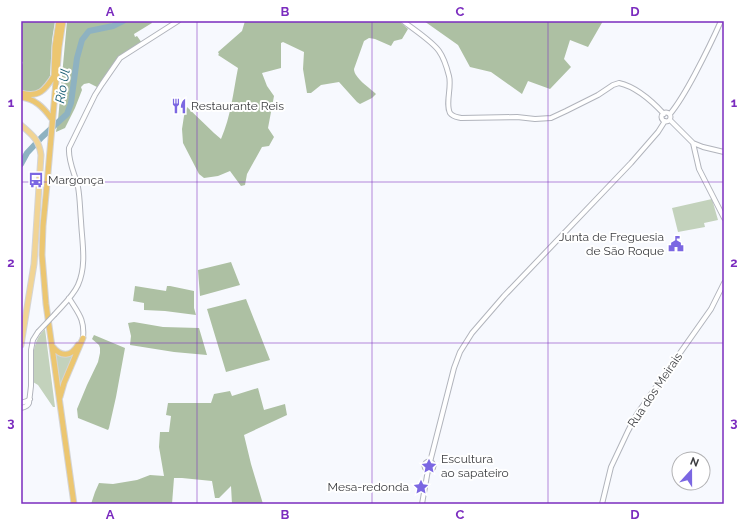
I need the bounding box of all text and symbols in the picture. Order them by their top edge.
text: A [106,4,115,19]
text: B [281,4,290,19]
text: C [456,4,465,19]
text: D [630,4,640,19]
water label: Rio Ul [52,67,73,104]
text: 1 [8,95,15,110]
text: 1 [731,95,738,110]
restaurant icon: Restaurante Reis [170,97,188,115]
place label: Restaurante Reis [191,99,284,113]
bus stop icon: Margonça [27,171,45,189]
place label: Margonça [48,173,104,187]
place label: Junta de Freguesia de São Roque [559,230,664,258]
public building icon: Junta de Freguesia de São Roque [667,235,685,253]
text: 2 [7,255,15,270]
text: 2 [730,255,738,270]
street label: Rua dos Meirais [625,350,685,430]
text: 3 [7,415,15,430]
text: 3 [730,415,738,430]
north arrow [671,451,711,491]
place label: Escultura ao sapateiro [441,452,509,480]
text: N [688,455,701,470]
place icon: Escultura ao sapateiro [420,457,438,475]
place icon: Mesa-redonda [412,478,430,496]
place label: Mesa-redonda [327,480,409,494]
text: A [106,507,115,522]
text: B [281,507,290,522]
text: C [456,507,465,522]
text: D [630,507,640,522]

